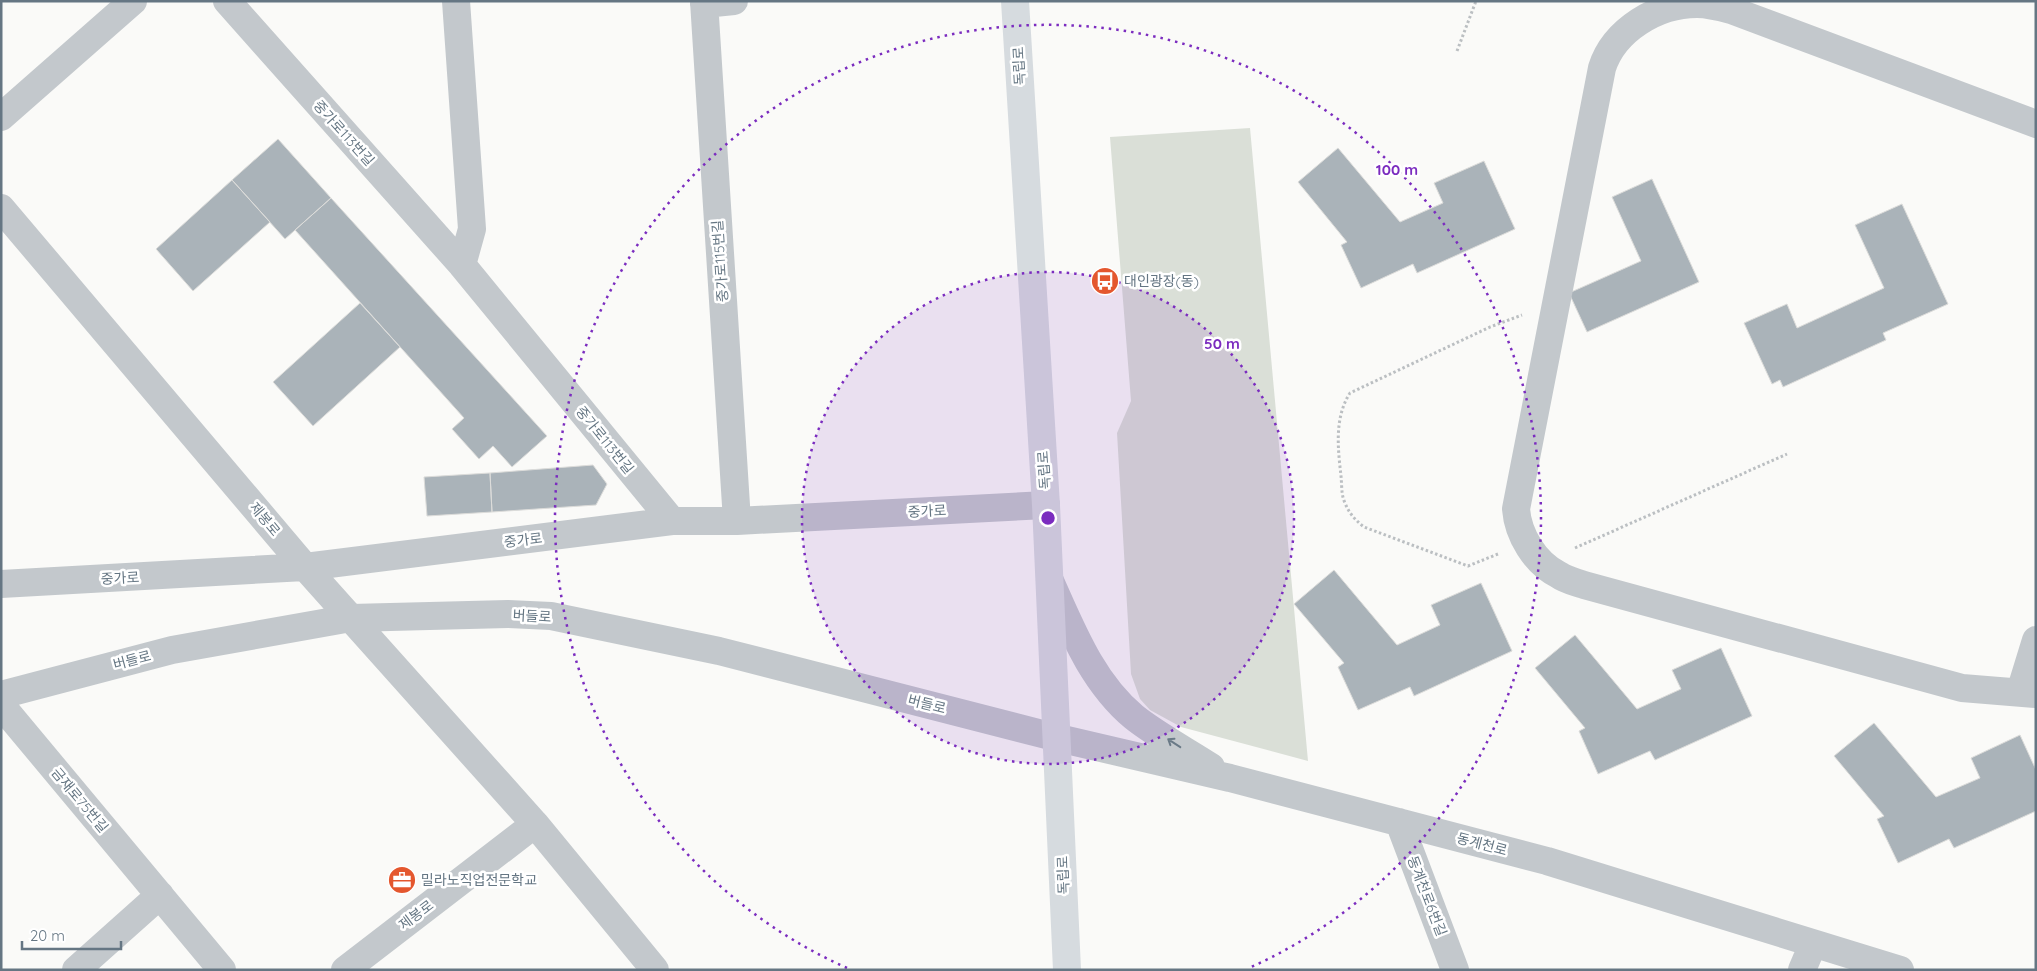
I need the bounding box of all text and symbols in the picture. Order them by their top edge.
street label: 독립로 [1009,46,1029,86]
street label: 중가로113번길 [310,96,378,170]
text: 100 m [1376,160,1418,179]
street label: 중가로115번길 [708,219,732,303]
bus stop icon: 대인광장(동) [1090,266,1120,296]
place label: 대인광장(동) [1124,272,1199,290]
text: 50 m [1204,334,1240,353]
street label: 중가로113번길 [572,402,638,478]
street label: 독립로 [1034,450,1054,490]
street label: 제봉로 [246,498,284,540]
street label: 중가로 [907,501,947,521]
centre of rings [1039,509,1057,527]
street label: 중가로 [503,529,543,551]
street label: 중가로 [100,568,140,588]
street label: 버들로 [512,606,552,626]
street label: 버들로 [111,646,153,674]
street label: 버들로 [906,691,948,717]
one-way arrow [1167,737,1181,747]
street label: 금재로75번길 [48,764,112,836]
street label: 동계천로 [1455,829,1509,859]
street label: 동계천로6번길 [1403,853,1451,939]
street label: 독립로 [1053,855,1073,895]
office icon: 밀라노직업전문학교 [387,865,417,895]
place label: 밀라노직업전문학교 [421,871,537,889]
street label: 제봉로 [395,896,437,934]
scale bar [22,918,121,950]
text: 20 m [30,926,65,945]

